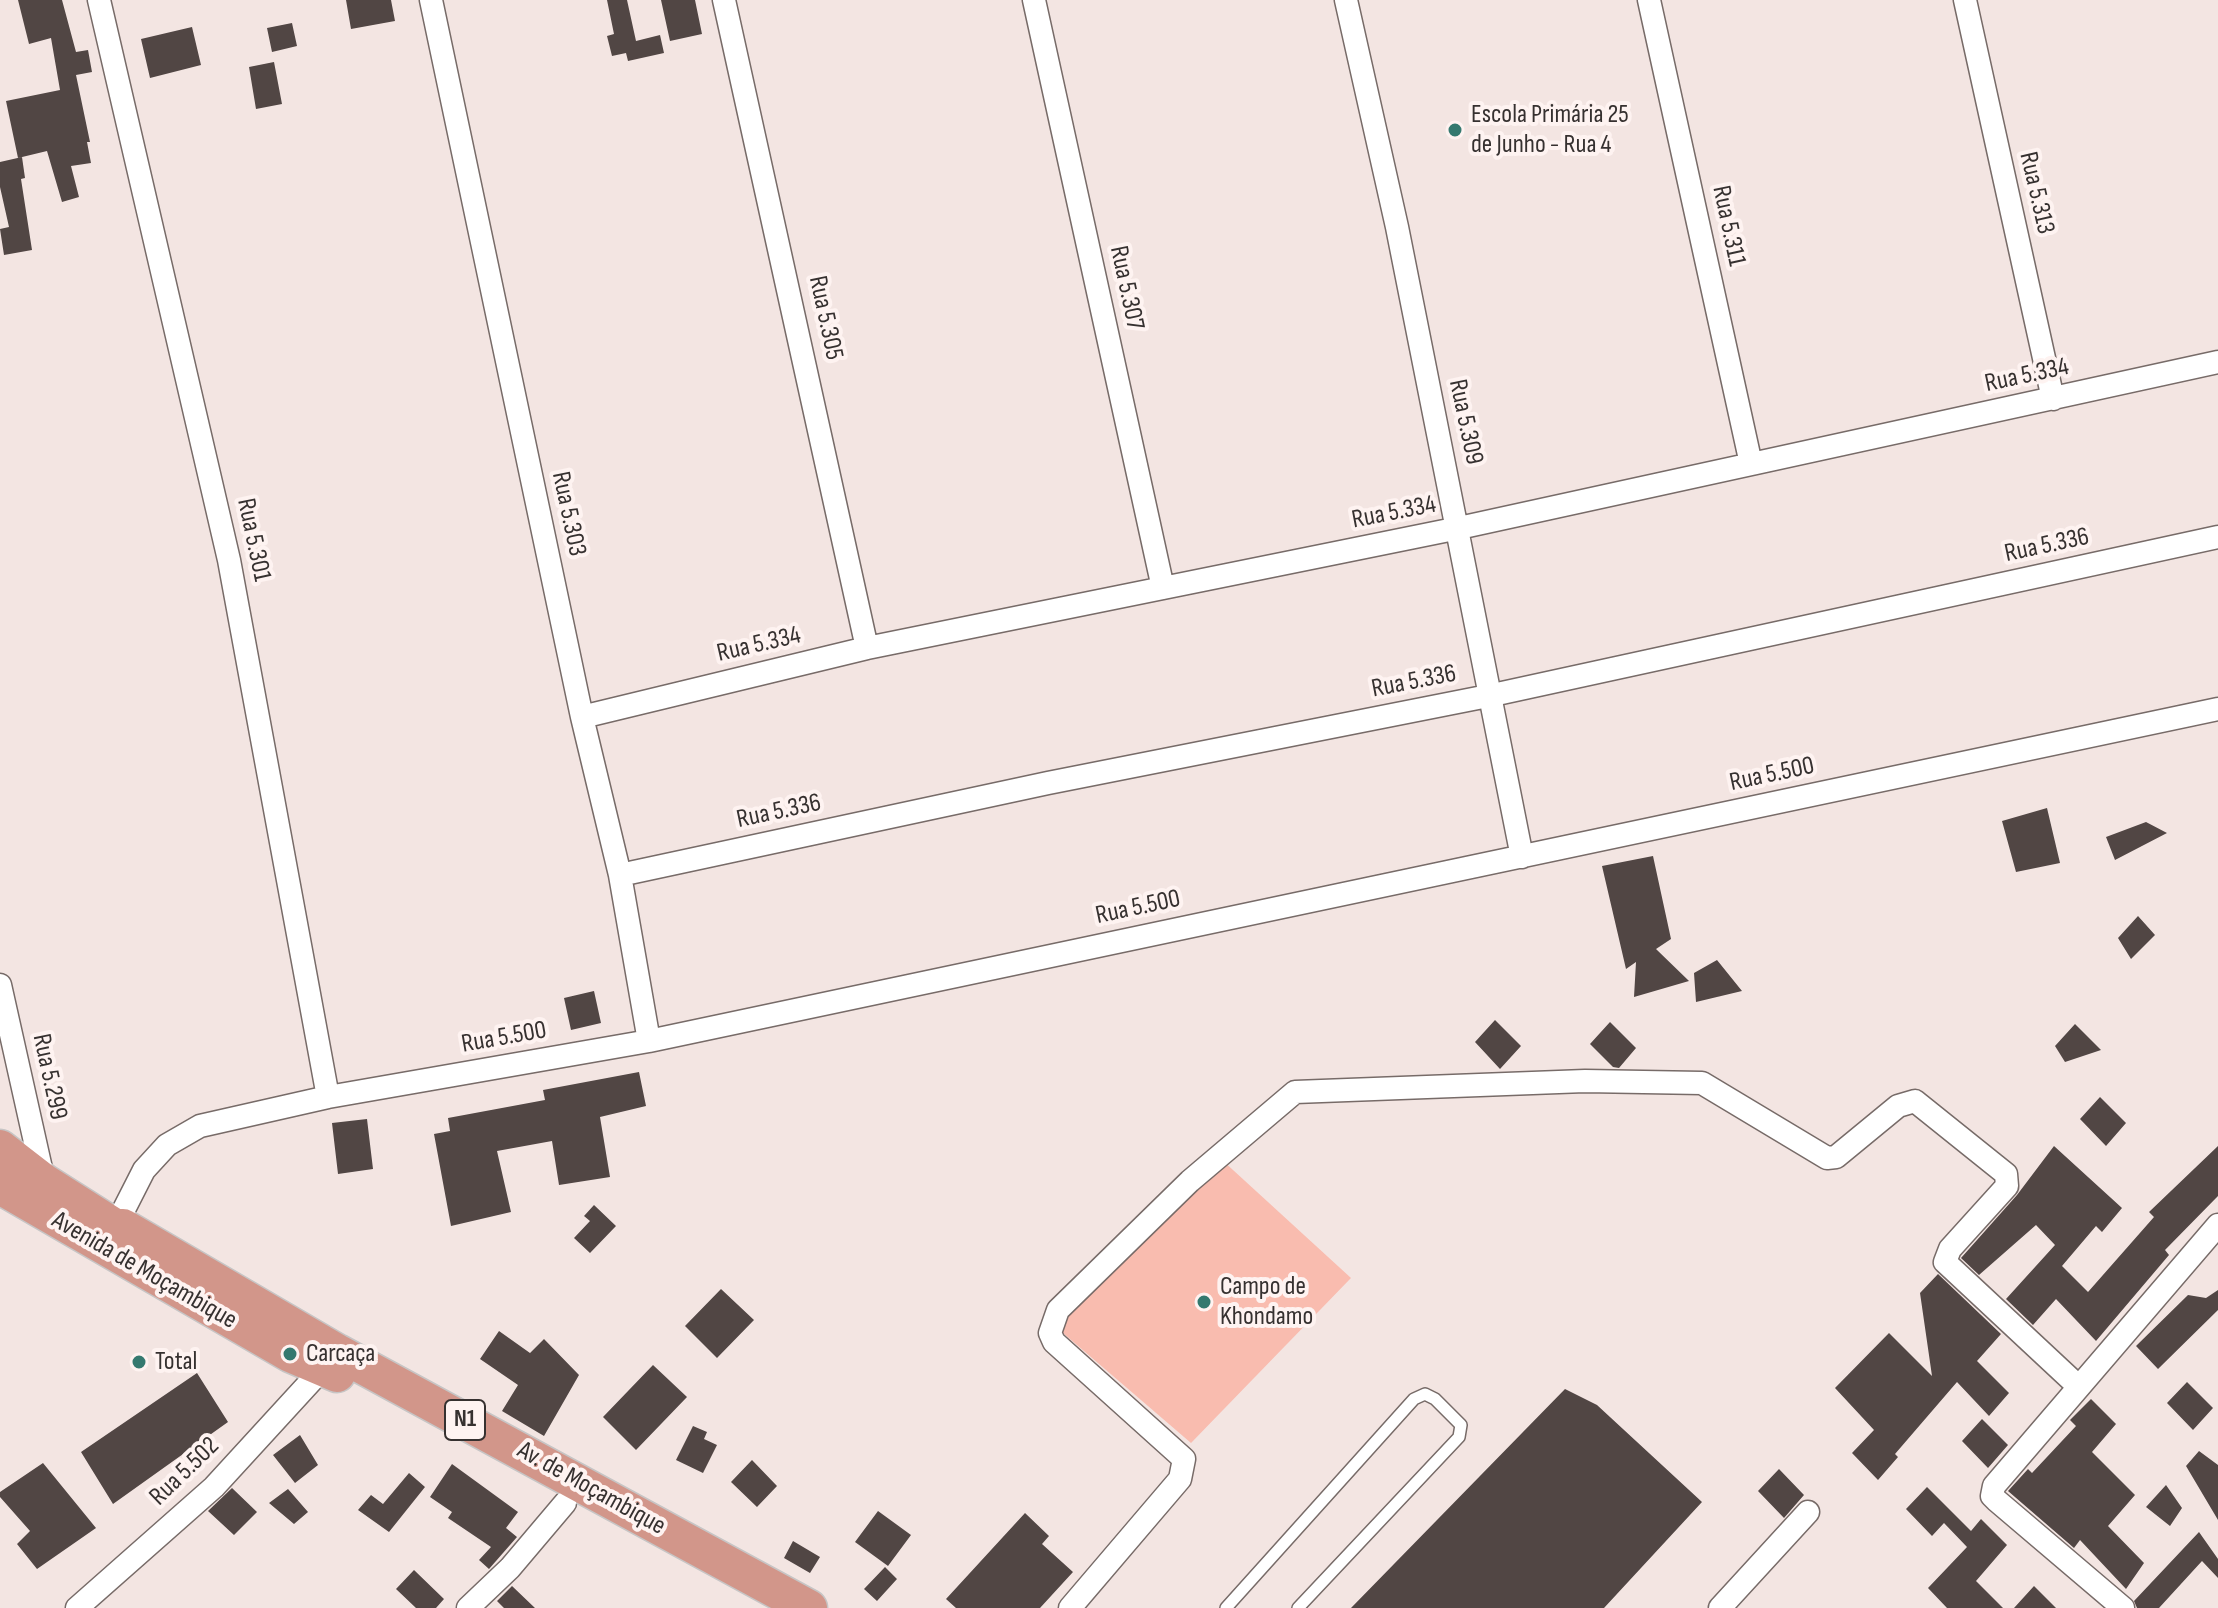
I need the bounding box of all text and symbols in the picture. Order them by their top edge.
place label: Escola Primária 25 de Junho - Rua 4 [1471,99,1629,160]
marker: Escola Primária 25 de Junho - Rua 4 [1446,121,1464,139]
street label: Rua 5.313 [2011,149,2061,237]
street label: Rua 5.311 [1704,183,1752,269]
street label: Rua 5.307 [1102,243,1150,333]
street label: Rua 5.305 [801,273,849,363]
street label: Rua 5.334 [1982,352,2072,400]
street label: Rua 5.309 [1441,377,1489,467]
street label: Rua 5.303 [544,469,592,559]
street label: Rua 5.334 [1349,490,1439,536]
street label: Rua 5.301 [229,496,277,584]
street label: Rua 5.336 [2002,522,2092,570]
street label: Rua 5.334 [714,620,804,670]
street label: Rua 5.336 [1369,659,1459,705]
street label: Rua 5.500 [1727,751,1817,799]
street label: Rua 5.336 [734,788,824,836]
street label: Rua 5.500 [1093,884,1183,932]
street label: Rua 5.500 [459,1015,549,1061]
street label: Rua 5.299 [25,1031,73,1123]
street label: Avenida de Moçambique [46,1205,242,1337]
place label: Campo de Khondamo [1220,1271,1313,1332]
marker: Campo de Khondamo [1195,1293,1213,1311]
place label: Carcaça [306,1338,375,1370]
marker: Carcaça [281,1345,299,1363]
place label: Total [155,1346,197,1378]
marker: Total [130,1353,148,1371]
road number: N1 [445,1400,485,1440]
street label: Rua 5.502 [144,1431,226,1513]
street label: Av. de Moçambique [511,1435,671,1543]

